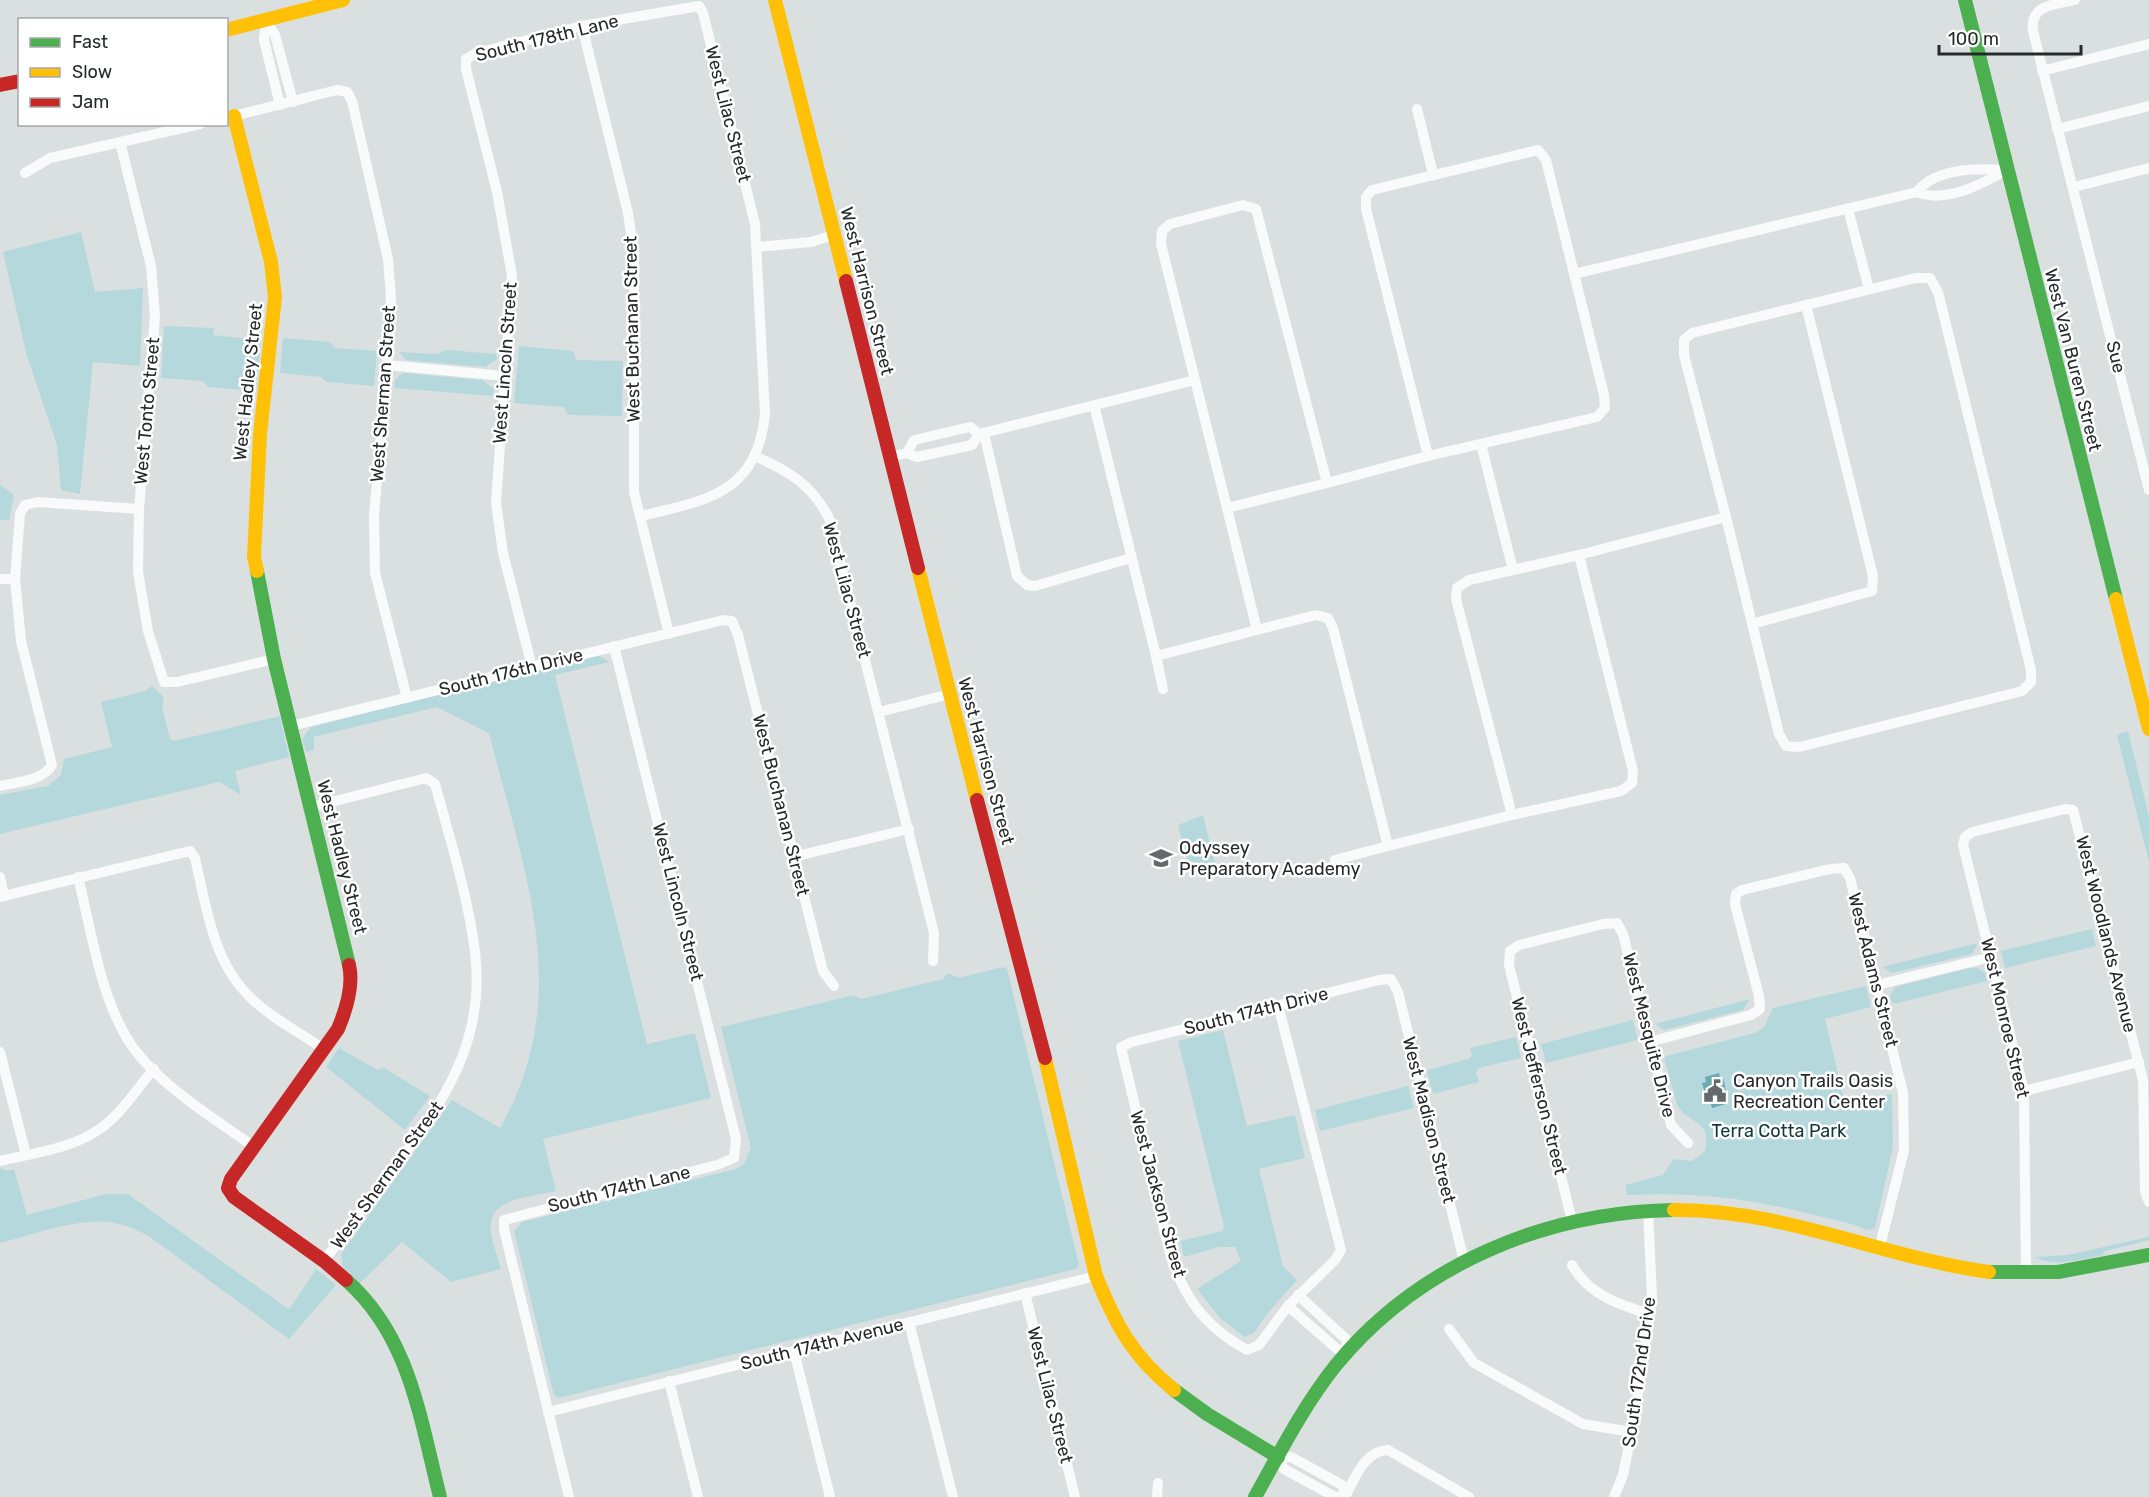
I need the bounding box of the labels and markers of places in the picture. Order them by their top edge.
place label: Odyssey Preparatory Academy [1179,837,1360,880]
school or university icon: Odyssey Preparatory Academy [1148,845,1174,871]
place label: Canyon Trails Oasis Recreation Center [1733,1070,1893,1113]
public building icon: Canyon Trails Oasis Recreation Center [1702,1078,1728,1104]

